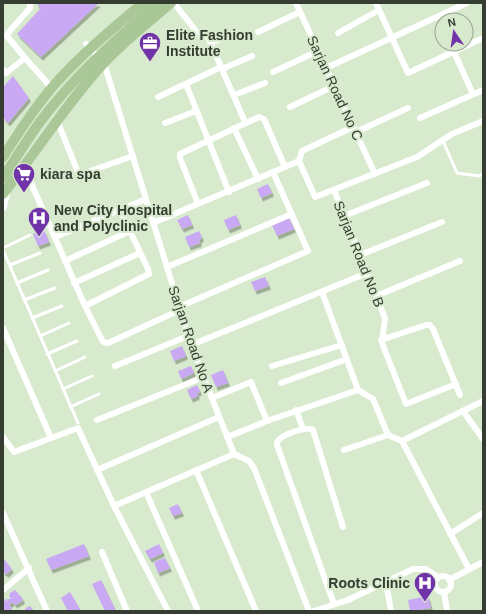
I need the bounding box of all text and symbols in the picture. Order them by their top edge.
north arrow [434,12,474,52]
text: N [447,16,457,29]
place label: Elite Fashion Institute [166,27,253,59]
office icon: Elite Fashion Institute [137,30,163,63]
street label: Sarjan Road No C [304,33,366,143]
supermarket icon: kiara spa [11,161,37,194]
place label: kiara spa [40,166,101,182]
street label: Sarjan Road No B [330,199,388,309]
place label: New City Hospital and Polyclinic [54,202,172,234]
hospital icon: New City Hospital and Polyclinic [26,205,52,238]
street label: Sarjan Road No A [165,283,217,395]
hospital icon: Roots Clinic [412,570,438,603]
place label: Roots Clinic [328,575,410,591]

